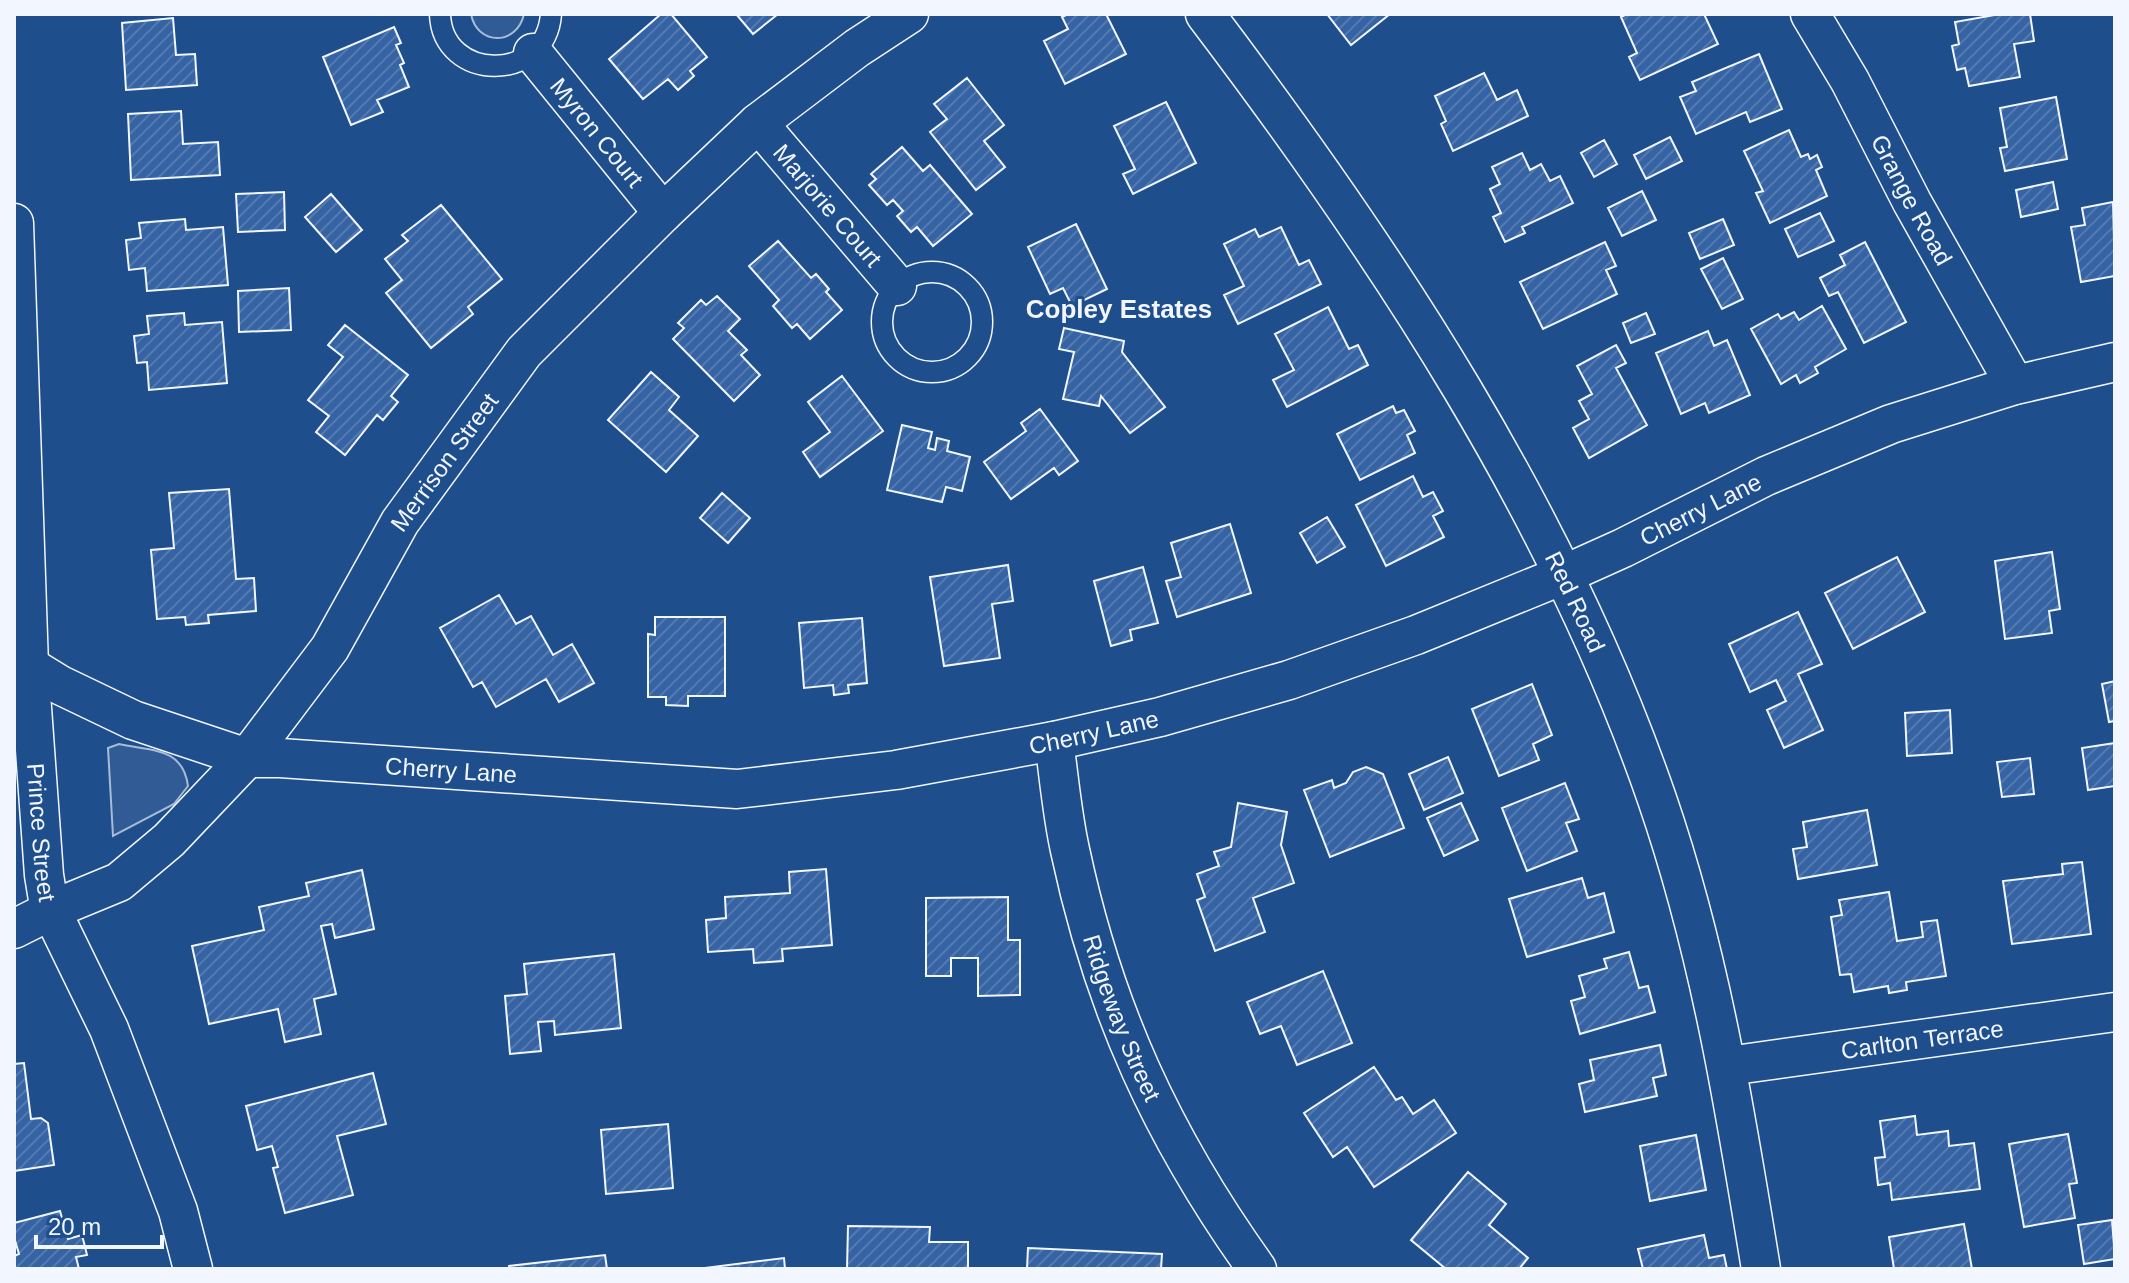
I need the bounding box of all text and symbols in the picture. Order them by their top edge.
street label: Myron Court [545,72,650,192]
street label: Grange Road [1866,130,1958,270]
street label: Marjorie Court [768,139,888,272]
district label: Copley Estates [1026,294,1212,324]
street label: Merrison Street [385,387,503,536]
street label: Cherry Lane [1635,467,1765,551]
street label: Red Road [1540,547,1611,656]
street label: Cherry Lane [1027,704,1161,759]
street label: Cherry Lane [384,752,518,788]
street label: Prince Street [23,762,62,904]
street label: Ridgeway Street [1078,931,1167,1105]
street label: Carlton Terrace [1839,1014,2005,1064]
scale bar [36,1199,162,1249]
text: 20 m [48,1213,101,1240]

